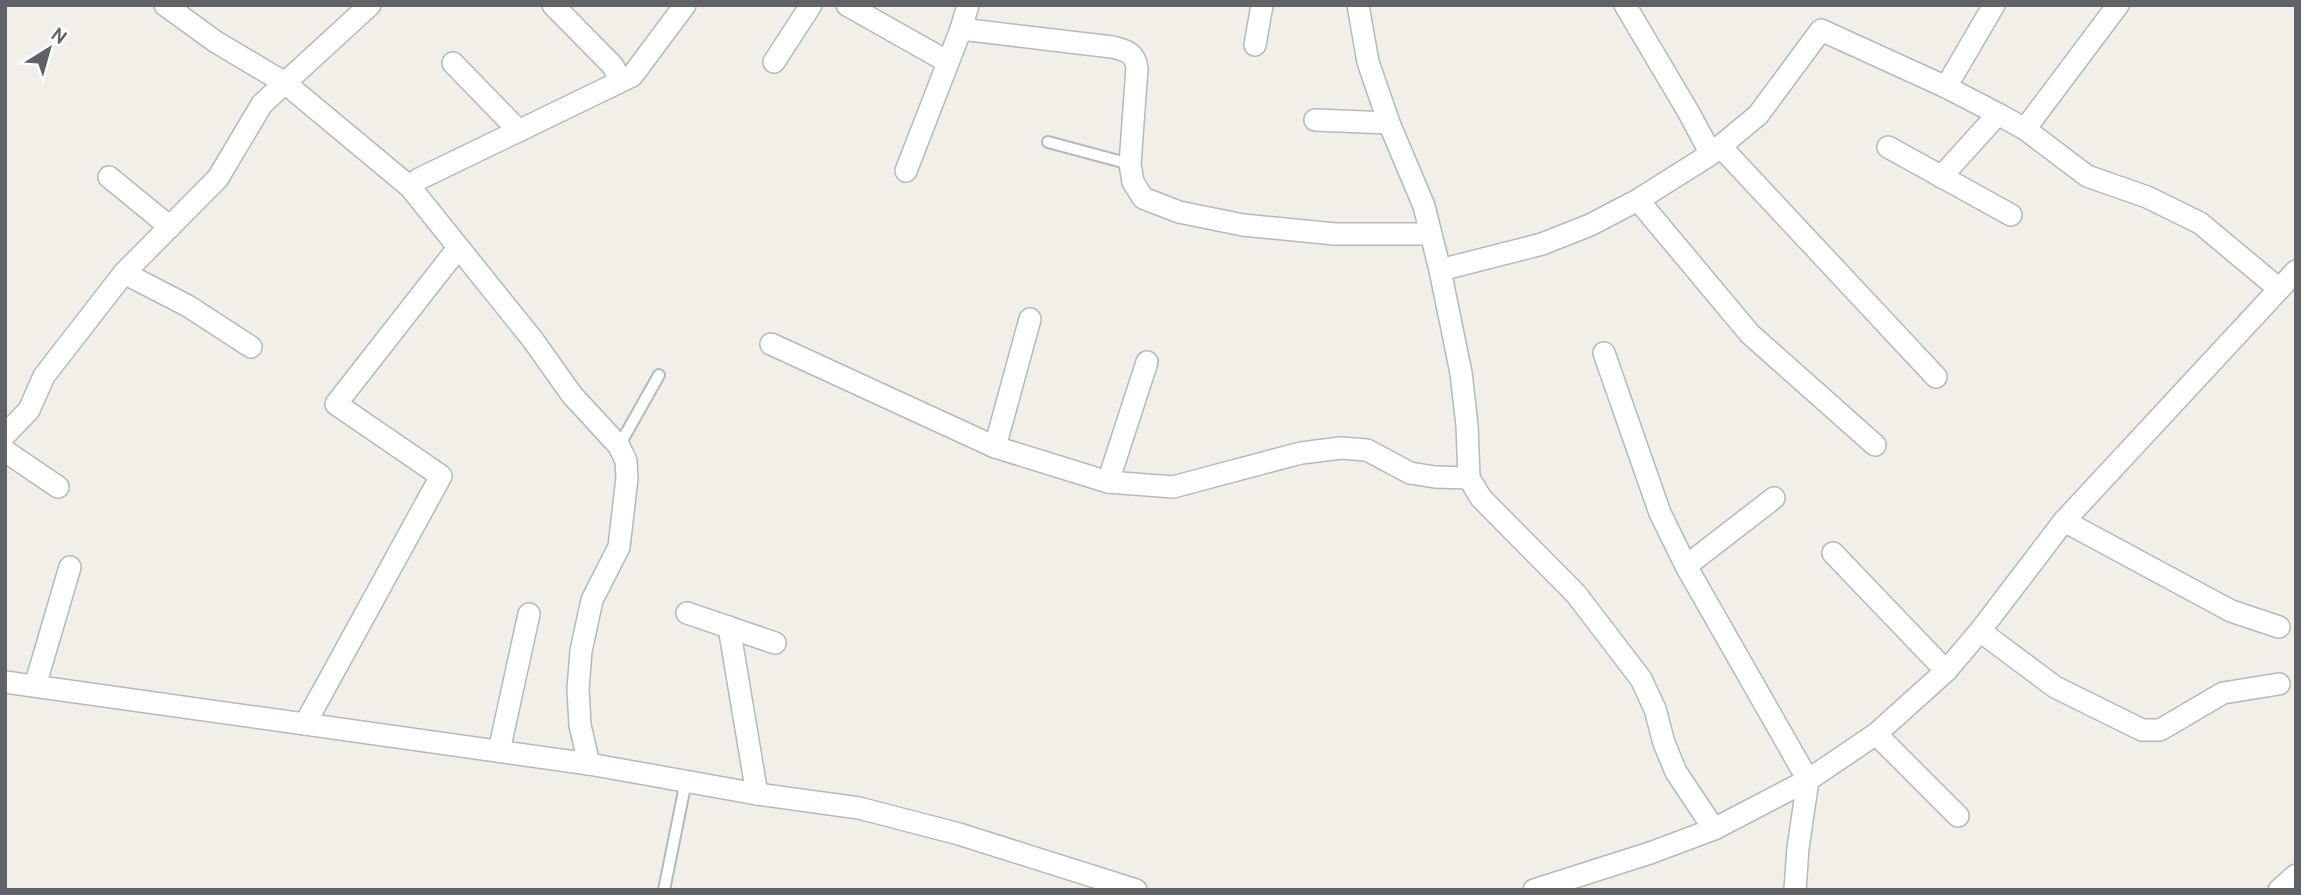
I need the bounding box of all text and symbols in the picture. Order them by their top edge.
north arrow [14,14,84,84]
text: N [47,23,71,49]

